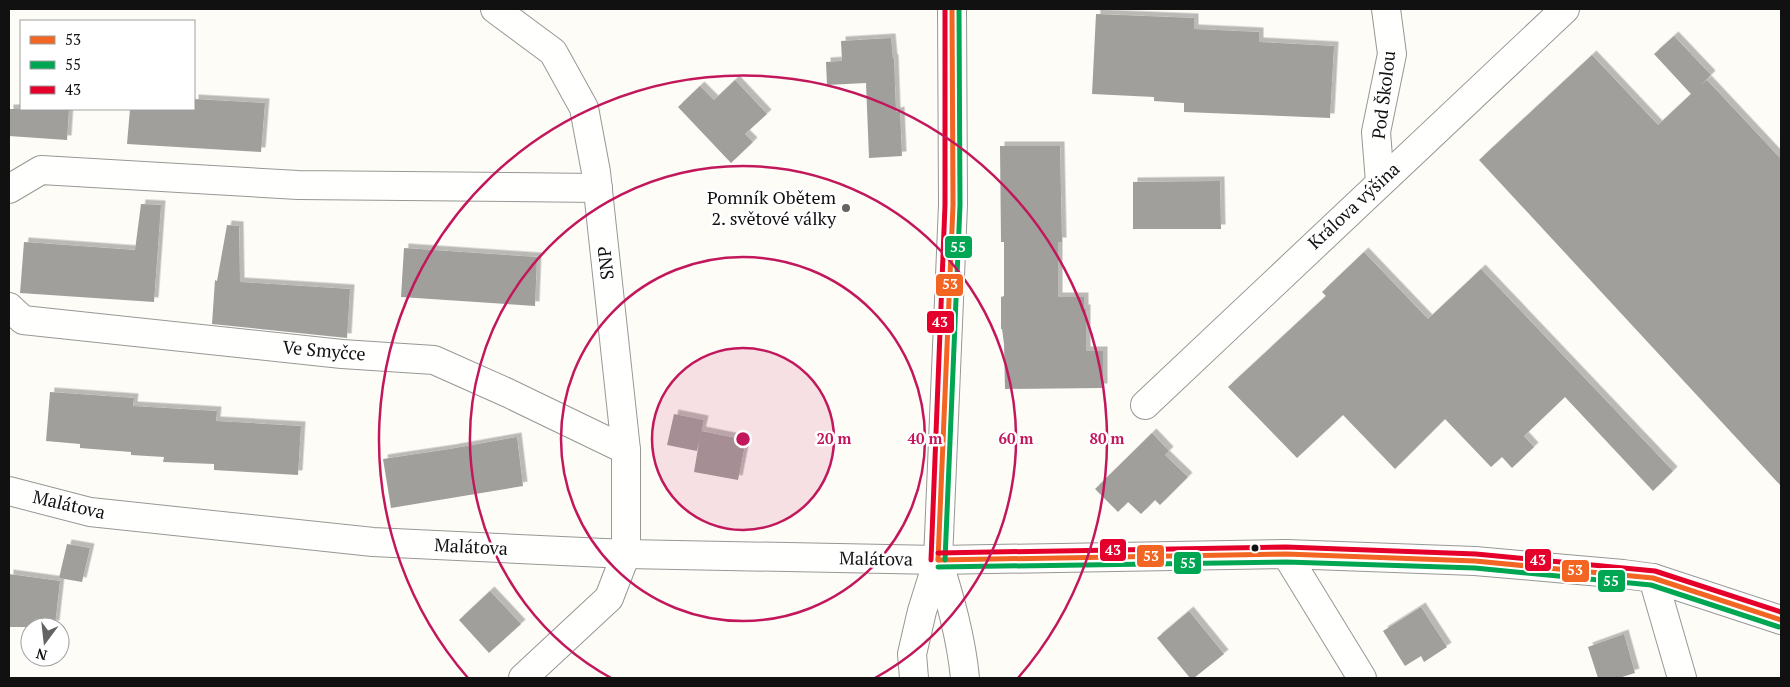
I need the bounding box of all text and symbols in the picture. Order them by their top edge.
legend [20,20,195,110]
text: 53 [65,29,81,49]
street label: Pod Školou [1366,49,1400,140]
text: 55 [65,54,81,74]
text: 43 [65,79,81,99]
street label: Králova výšina [1302,157,1404,254]
place label: Pomník Obětem 2. světové války [707,185,837,230]
marker: Pomník Obětem 2. světové války [840,202,852,214]
line badge: 55 [944,235,973,259]
text: 55 [950,237,966,256]
street label: SNP [591,245,619,281]
line badge: 53 [935,273,964,297]
text: 53 [942,274,958,293]
line badge: 43 [926,310,955,334]
text: 43 [932,312,948,331]
street label: Ve Smyčce [282,334,367,366]
text: 20 m [817,428,852,448]
text: 40 m [908,428,943,448]
text: 60 m [999,428,1034,448]
text: 80 m [1090,428,1125,448]
centre of rings [734,430,752,448]
street label: Malátova [31,484,108,524]
street label: Malátova [434,532,508,560]
line badge: 43 [1099,538,1127,562]
text: 43 [1105,540,1121,559]
unlabelled marker [1250,543,1260,553]
line badge: 53 [1136,544,1165,568]
street label: Malátova [839,545,913,571]
text: 53 [1143,546,1159,565]
line badge: 43 [1524,548,1552,572]
text: 43 [1530,550,1546,569]
line badge: 55 [1173,551,1202,575]
text: 55 [1180,553,1196,572]
line badge: 53 [1561,559,1590,583]
text: 53 [1567,560,1583,579]
line badge: 55 [1597,569,1626,593]
text: 55 [1603,571,1619,590]
north arrow [20,617,70,667]
text: N [34,644,49,666]

